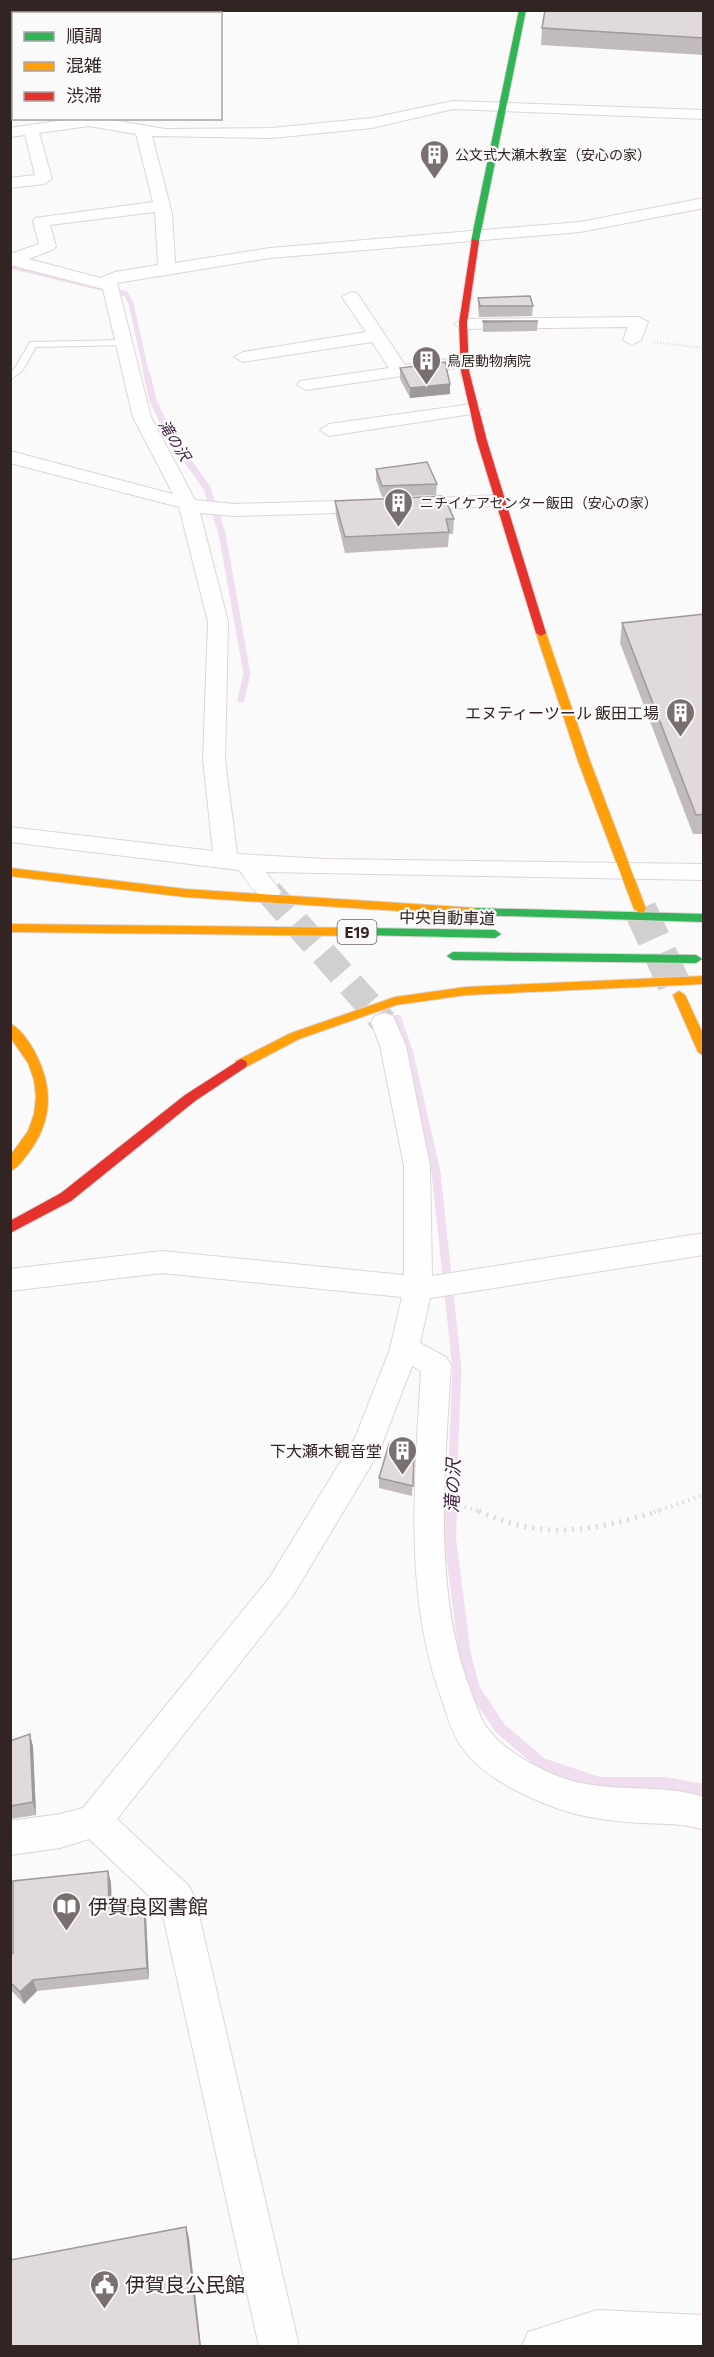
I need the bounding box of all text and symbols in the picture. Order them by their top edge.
legend [12,12,222,120]
text: 順調 [66,24,102,46]
text: 混雑 [66,54,102,76]
text: 渋滞 [66,84,102,106]
building icon: 公文式大瀬木教室（安心の家） [418,138,450,180]
place label: 公文式大瀬木教室（安心の家） [455,146,651,163]
building icon: 鳥居動物病院 [410,344,442,386]
place label: 鳥居動物病院 [447,352,531,369]
water label: 滝の沢 [155,416,196,466]
building icon: ニチイケアセンター飯田（安心の家） [383,486,415,528]
place label: ニチイケアセンター飯田（安心の家） [420,494,658,511]
building icon: エヌティーツール 飯田工場 [664,696,696,738]
place label: エヌティーツール 飯田工場 [465,703,659,722]
street label: 中央自動車道 [399,907,495,927]
road number: E19 [338,920,376,944]
building icon: 下大瀬木観音堂 [387,1434,419,1476]
place label: 下大瀬木観音堂 [270,1441,382,1460]
water label: 滝の沢 [440,1457,464,1513]
library icon: 伊賀良図書館 [51,1890,83,1932]
place label: 伊賀良図書館 [88,1894,208,1918]
public building icon: 伊賀良公民館 [88,2268,120,2310]
place label: 伊賀良公民館 [125,2272,245,2296]

